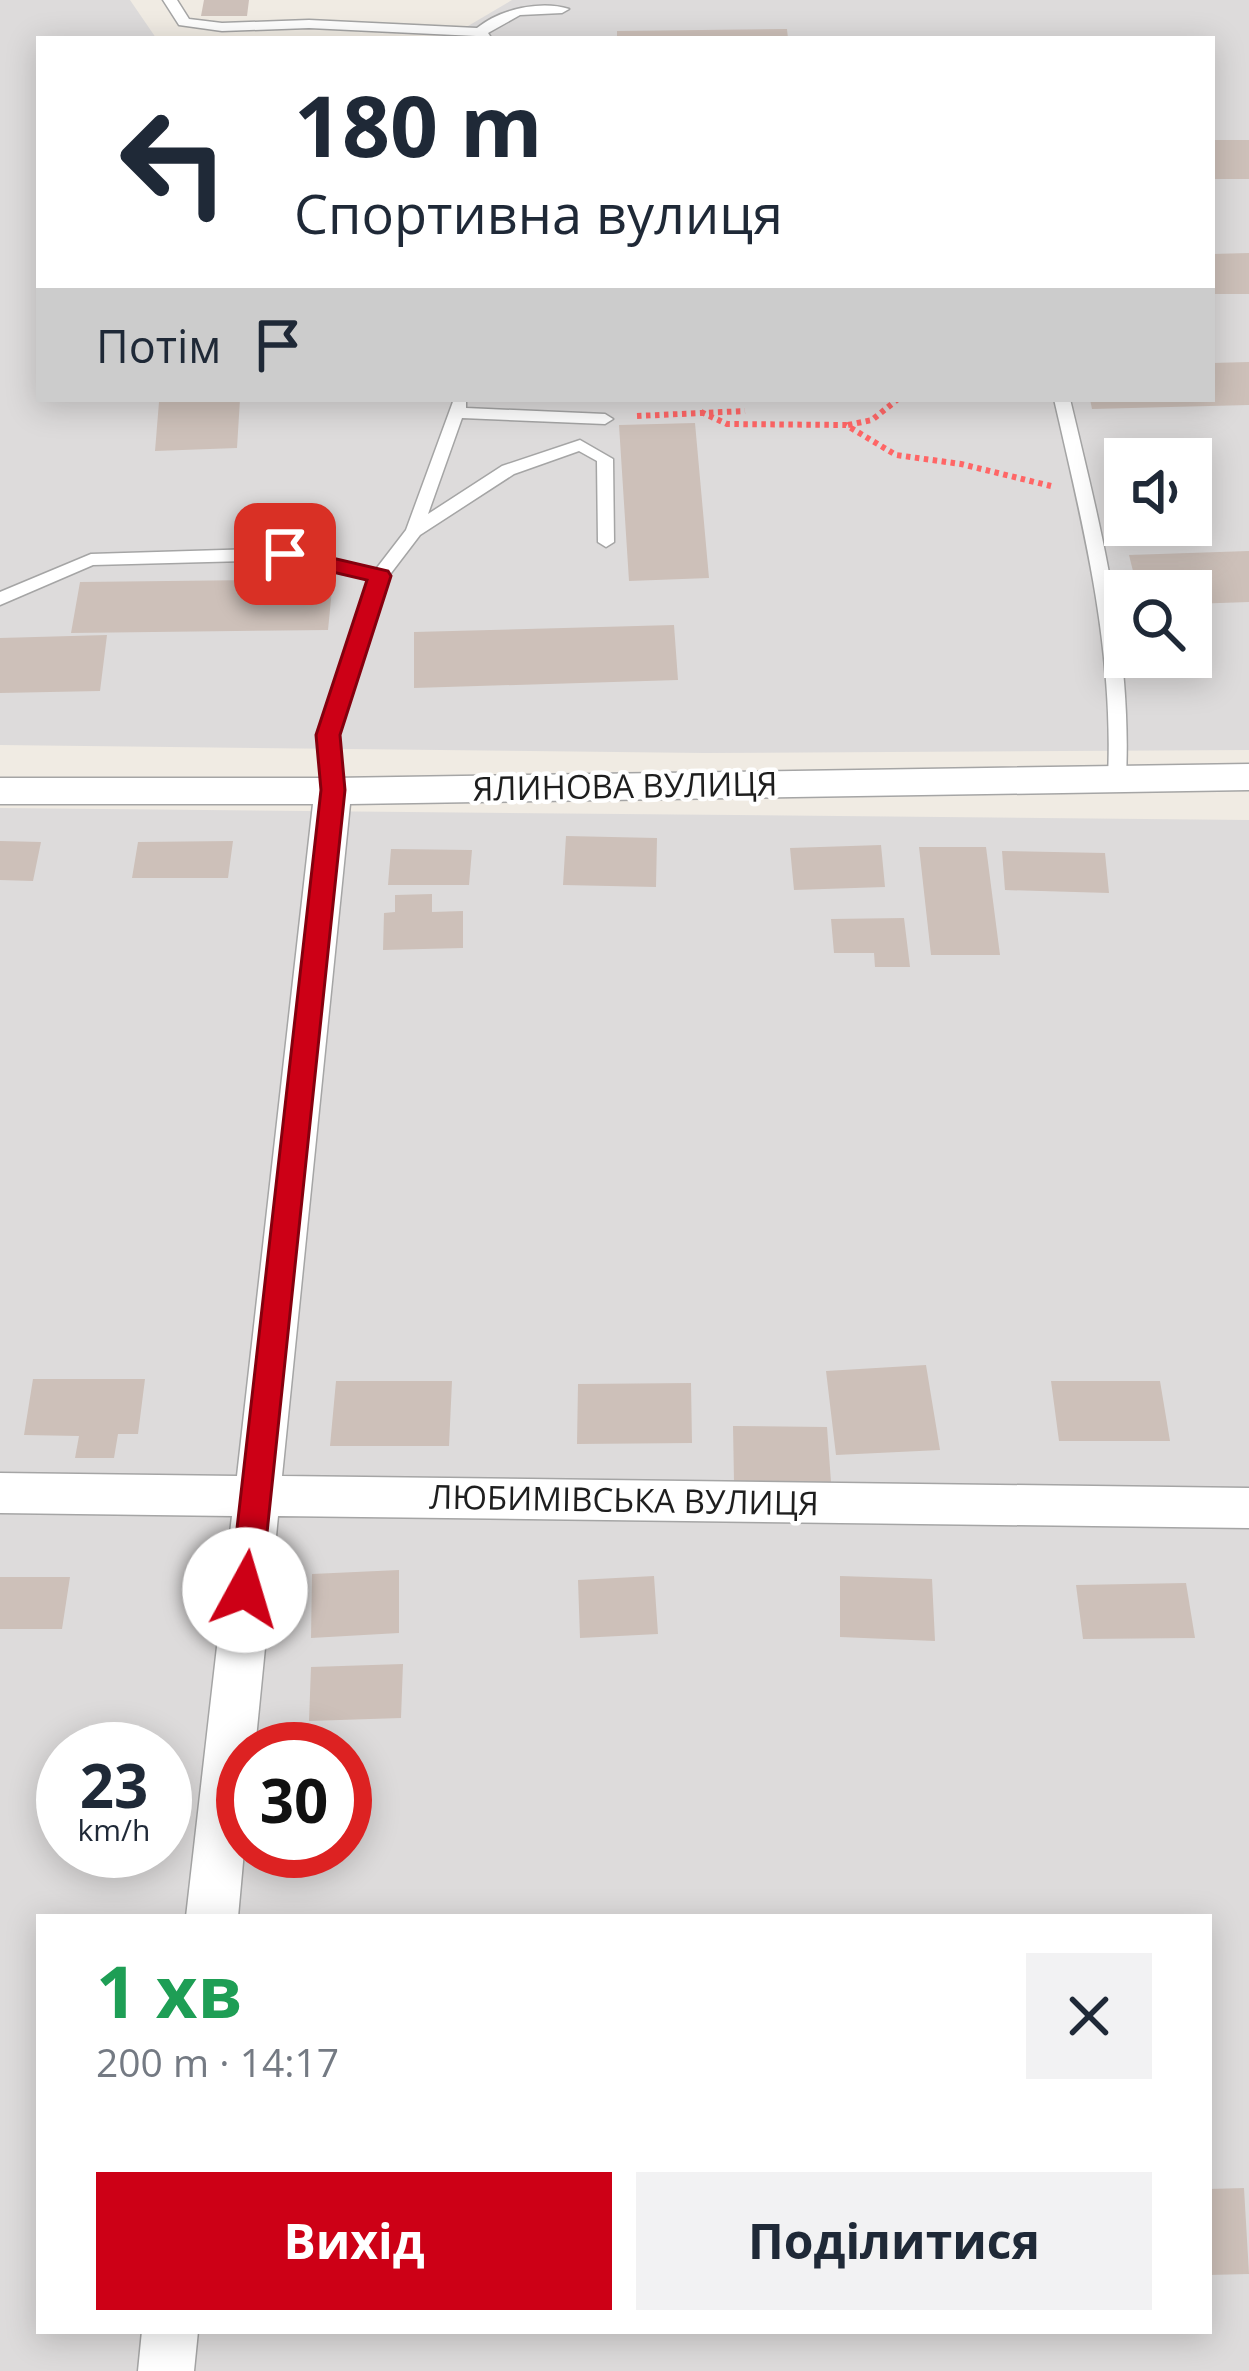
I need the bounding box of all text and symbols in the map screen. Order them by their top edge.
text: 180 m [294,67,542,182]
icon: left [96,84,252,240]
text: Спортивна вулиця [294,176,783,250]
icon: arrive [245,312,311,378]
text: Потім [96,315,221,376]
map controls [1104,438,1212,678]
button: sound [1104,438,1212,546]
pin [234,503,336,605]
icon: arrive [252,521,318,587]
button: search [1104,570,1212,678]
street label: ЯЛИНОВА ВУЛИЦЯ [472,760,778,811]
street label: ЛЮБИМІВСЬКА ВУЛИЦЯ [429,1474,819,1525]
position arrow [182,1527,308,1653]
speed limit sign: 30 [216,1722,372,1878]
text: 23 [80,1744,148,1826]
text: km/h [78,1809,150,1850]
text: 1 хв [96,1941,243,2039]
button: close [1026,1953,1152,2079]
text: 200 m · 14:17 [96,2035,339,2088]
button: Вихід [96,2172,612,2310]
button: Поділитися [636,2172,1152,2310]

